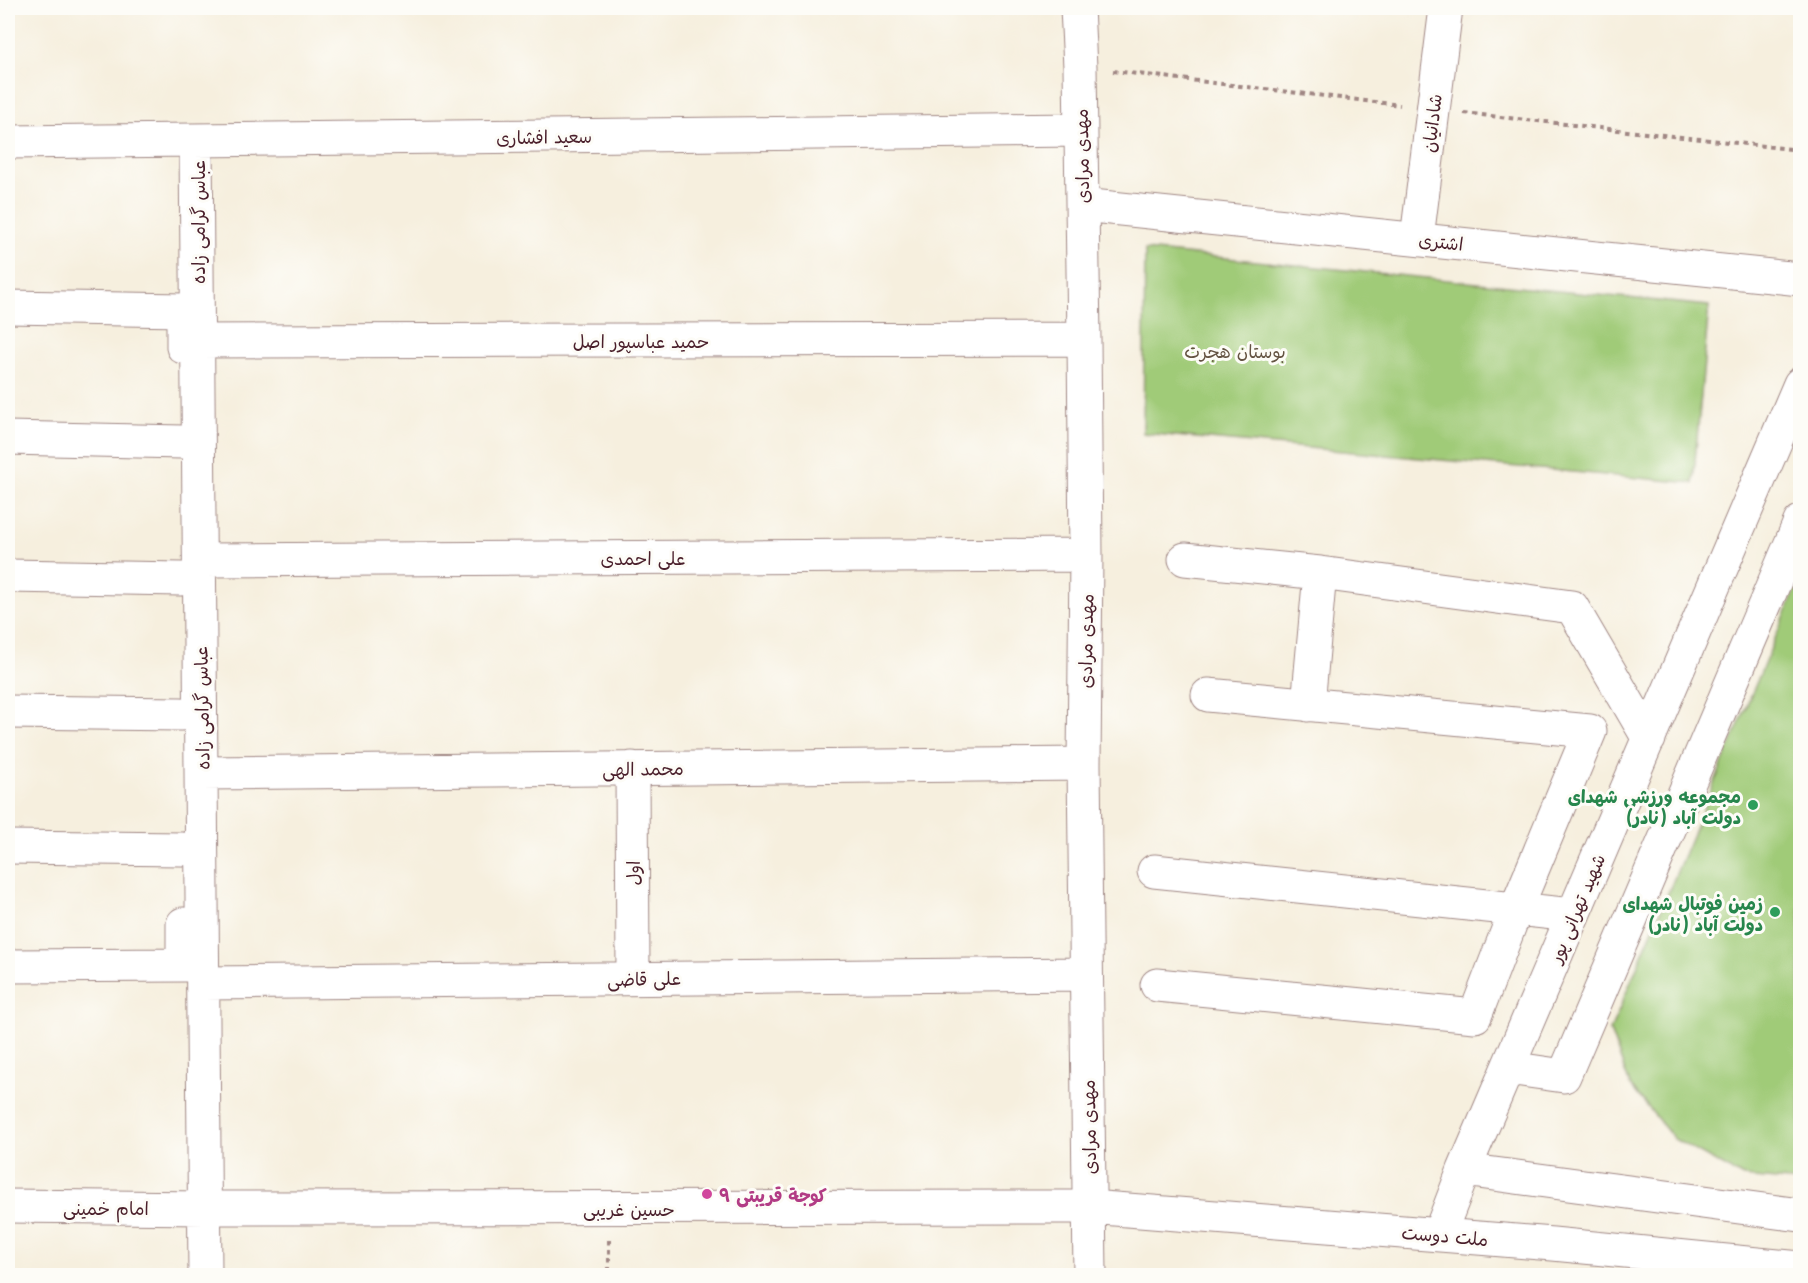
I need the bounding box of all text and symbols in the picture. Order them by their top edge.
street label: شادانیان [1414,92,1448,154]
street label: مهدی مرادی [1067,108,1095,204]
street label: سعید افشاری [496,122,592,150]
street label: عباس گرامی زاده [184,160,211,284]
street label: اشتری [1417,225,1465,257]
street label: حمید عباسپور اصل [573,327,709,354]
park label: بوستان هجرت [1184,337,1286,364]
street label: علی احمدی [600,544,686,571]
street label: مهدی مرادی [1071,593,1099,689]
street label: عباس گرامی زاده [186,646,216,770]
street label: محمد الهی [602,754,684,782]
place label: مجموعه ورزشی شهدای دولت آباد (نادر) [1568,782,1741,830]
marker: مجموعه ورزشی شهدای دولت آباد (نادر) [1746,798,1760,812]
street label: شهید تهرانی پور [1540,849,1611,969]
street label: اول [619,861,646,885]
place label: زمین فوتبال شهدای دولت آباد (نادر) [1622,889,1763,937]
marker: زمین فوتبال شهدای دولت آباد (نادر) [1768,905,1782,919]
street label: علی قاضی [607,964,681,992]
street label: مهدی مرادی [1074,1079,1102,1175]
place label: ۹ کوجة قریبتی [719,1181,827,1208]
marker: ۹ کوجة قریبتی [700,1187,714,1201]
street label: امام خمینی [63,1194,149,1223]
street label: حسین غریبی [583,1195,675,1222]
street label: ملت دوست [1400,1218,1490,1252]

